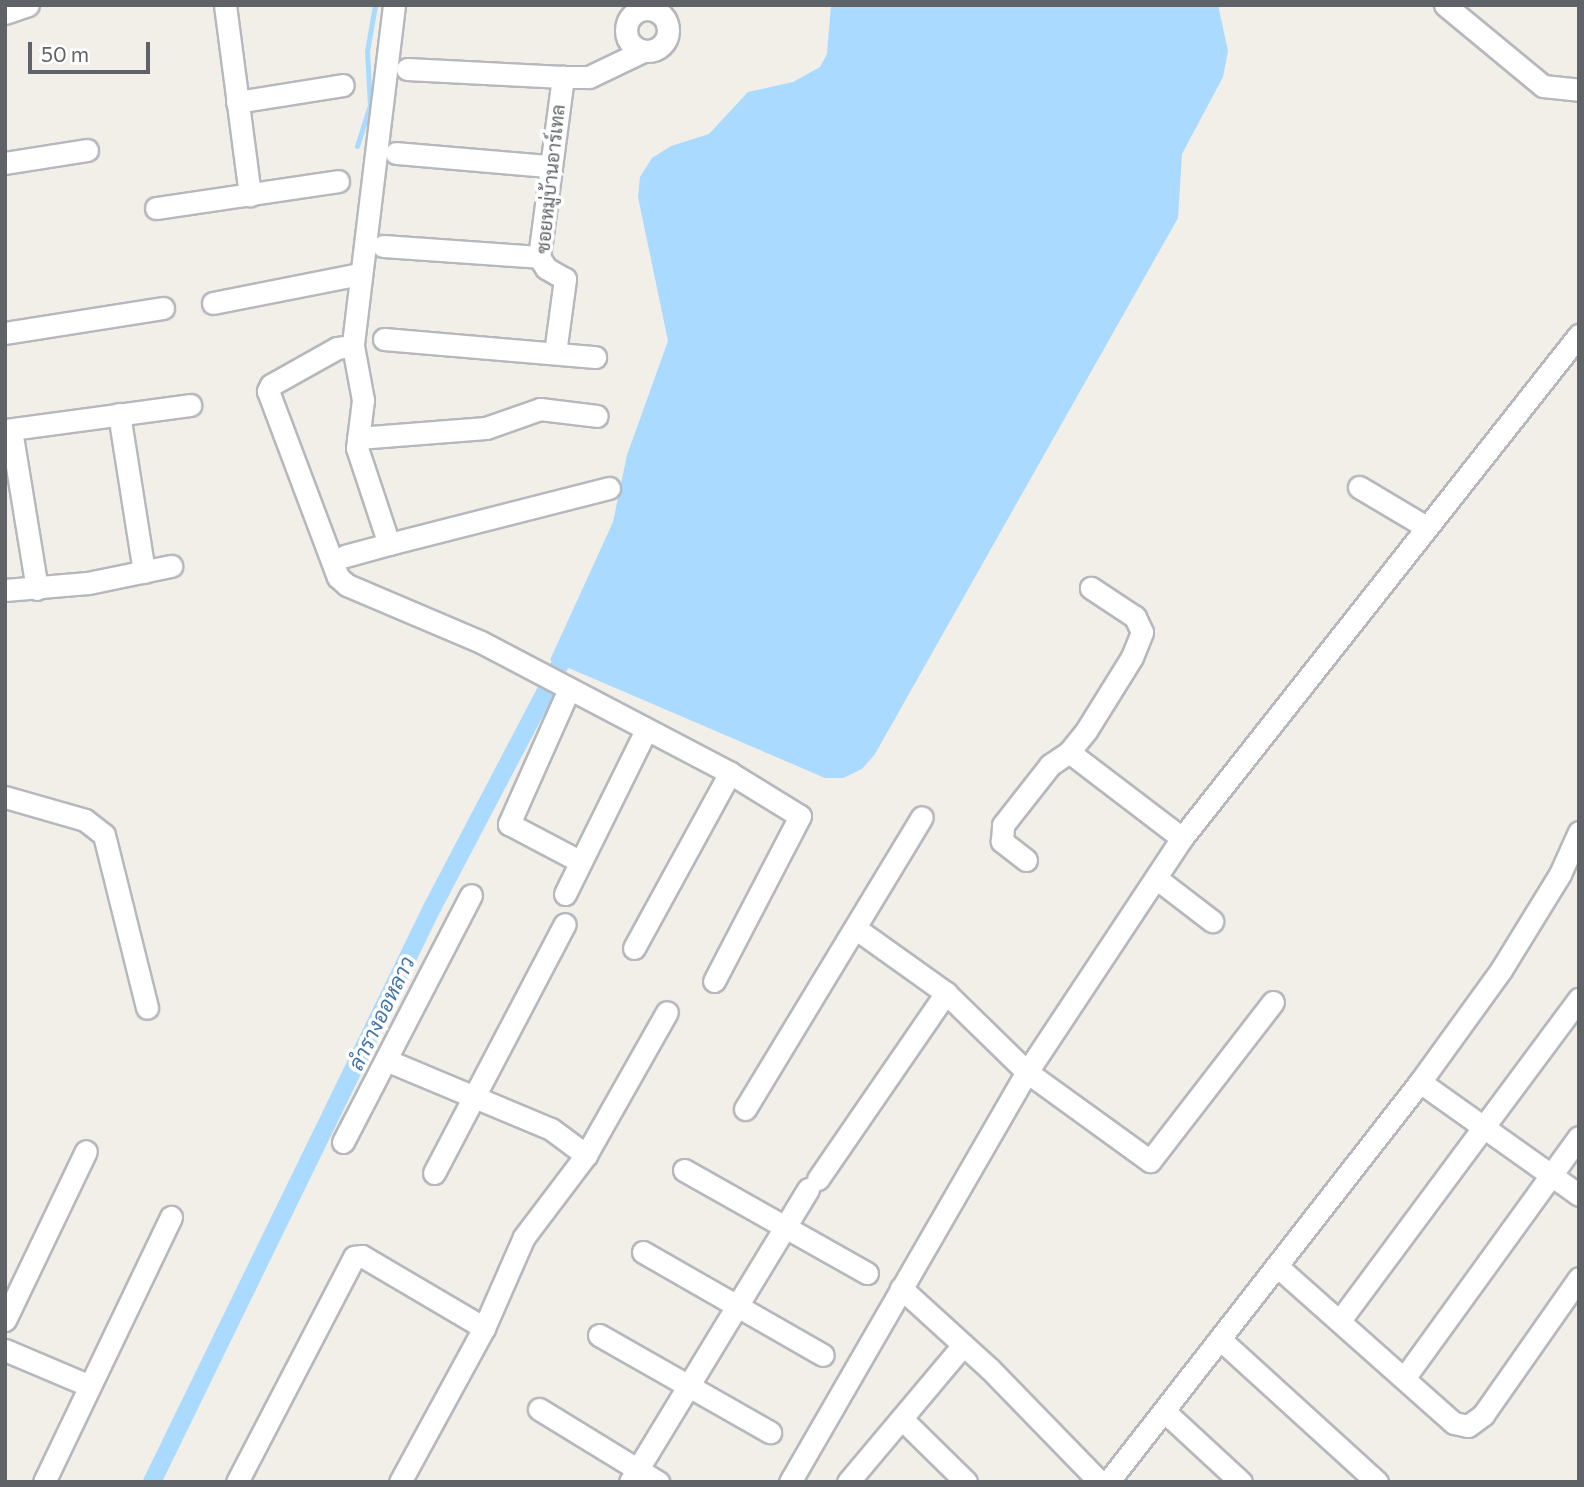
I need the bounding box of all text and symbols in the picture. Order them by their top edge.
scale bar [32,28,154,72]
text: 50 m [41,41,89,66]
street label: ซอยหมู่บ้านอาร์เทล [531,103,569,255]
water label: ลำรางออหลาว [343,952,419,1074]

